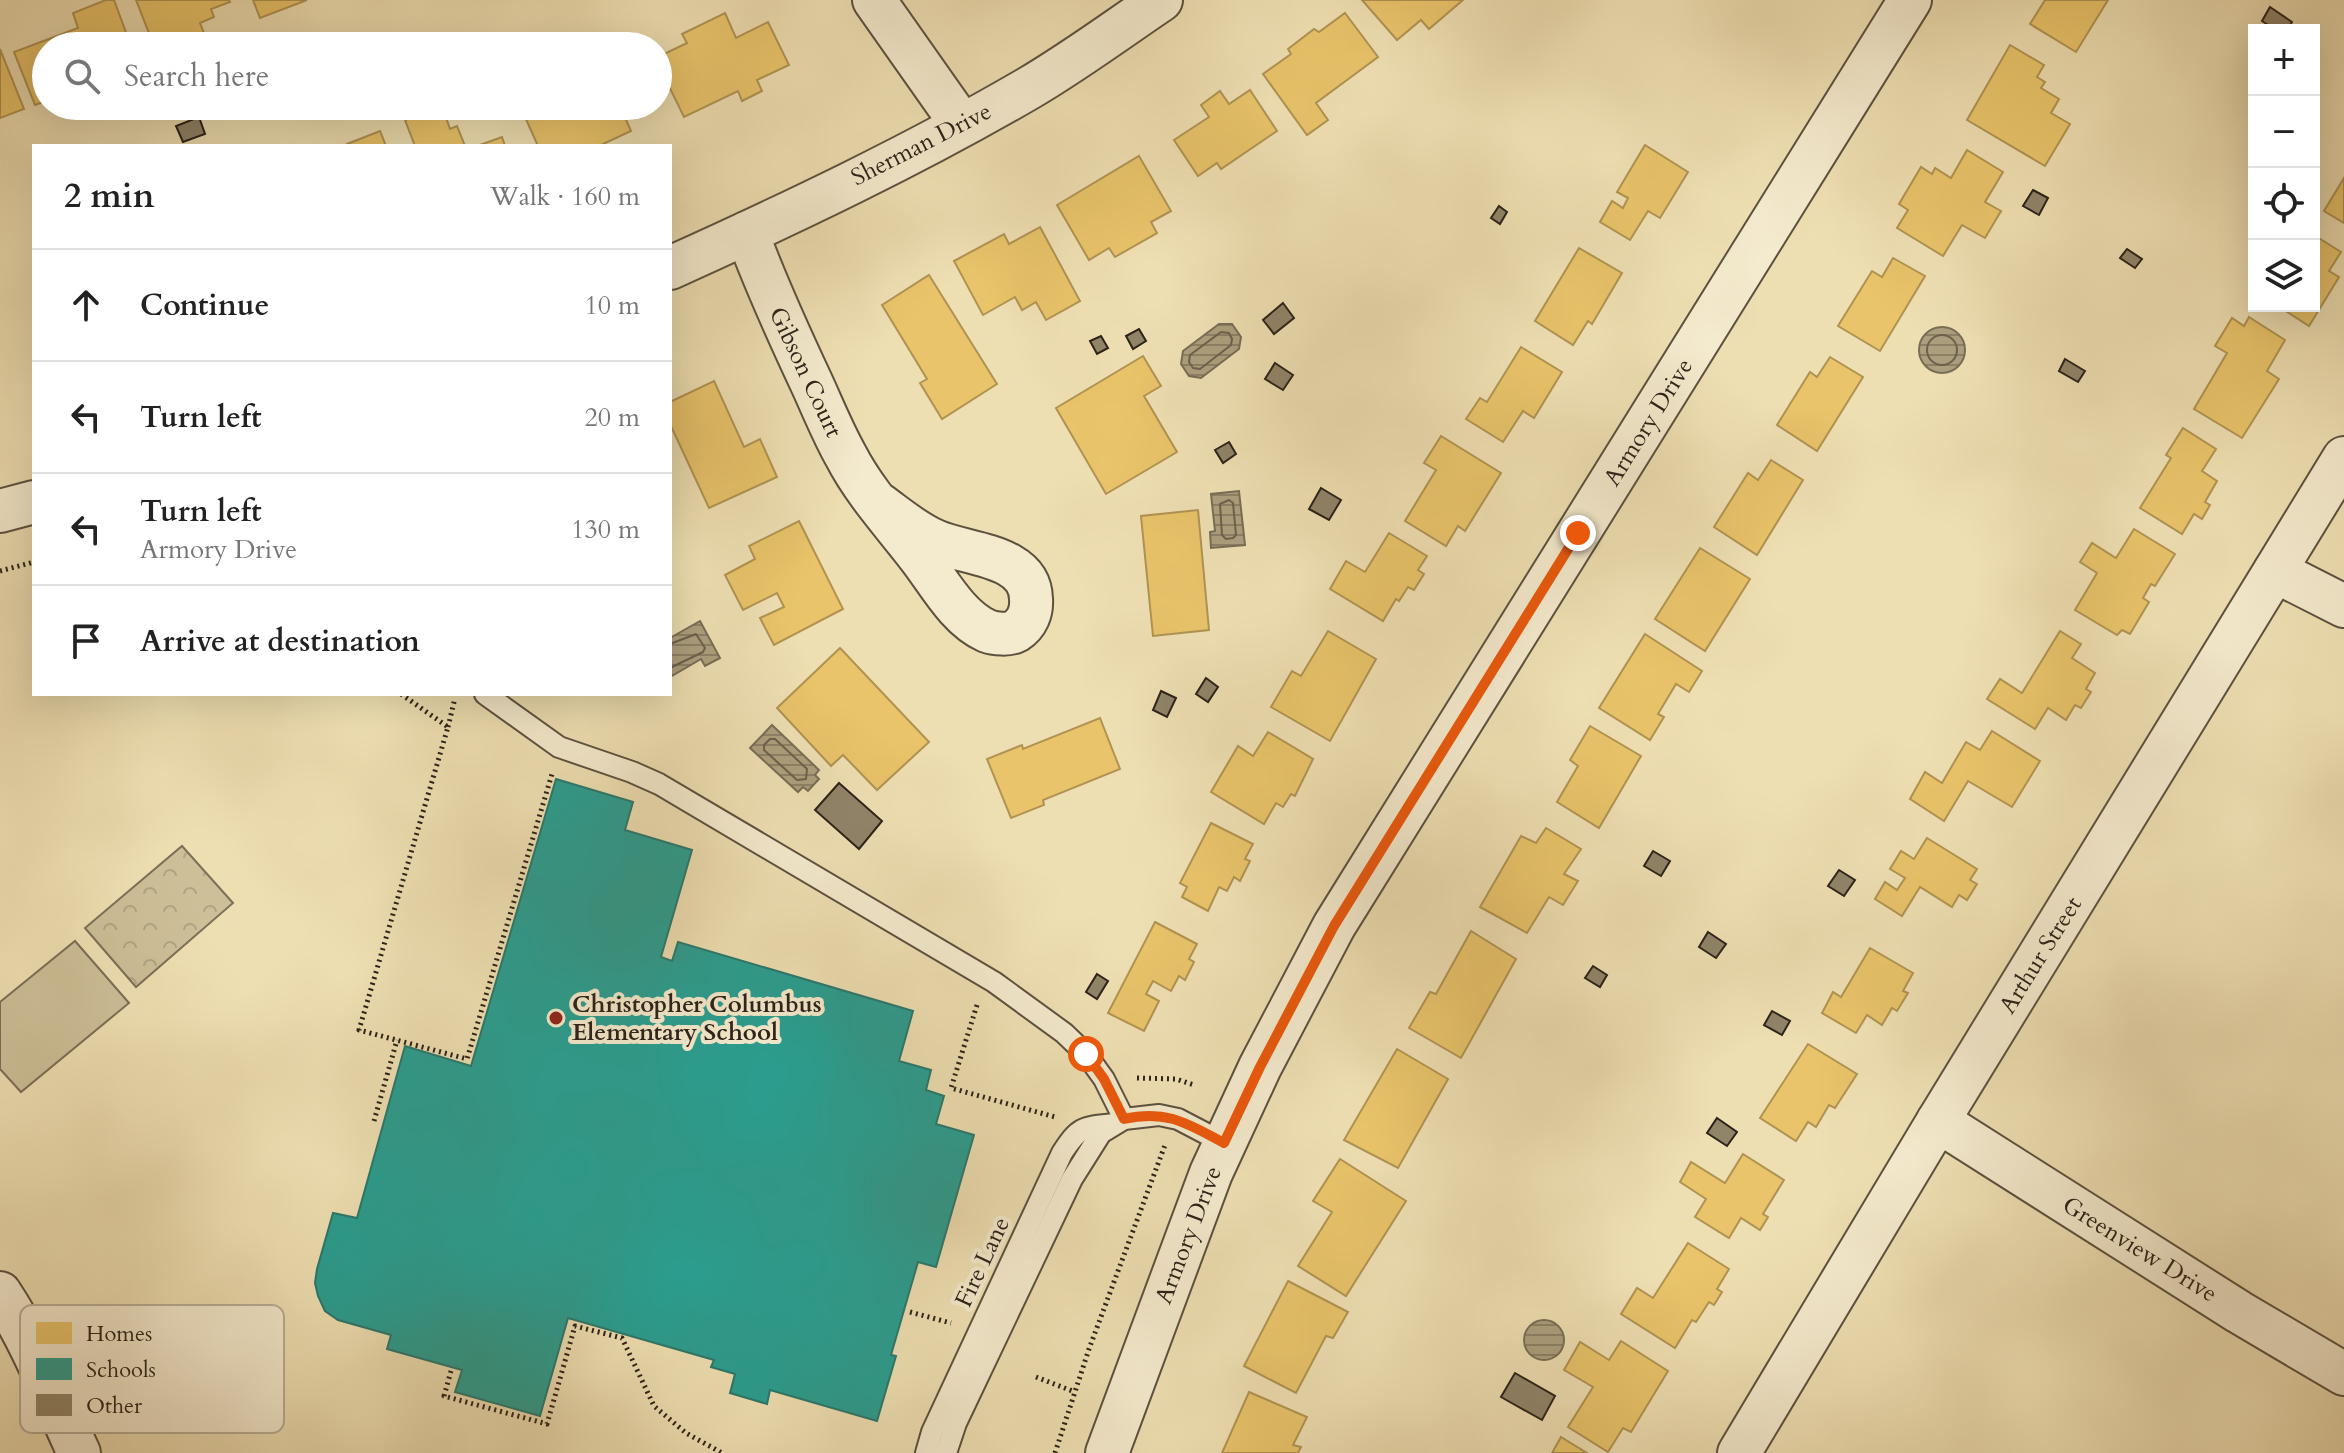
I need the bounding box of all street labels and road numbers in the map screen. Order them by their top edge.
street label: Sherman Drive [845,95,997,194]
street label: Gibson Court [761,302,850,443]
street label: Armory Drive [1596,352,1701,493]
street label: Arthur Street [1991,890,2090,1020]
street label: Armory Drive [1147,1162,1230,1309]
street label: Greenview Drive [2056,1189,2223,1310]
street label: Fire Lane [947,1212,1018,1313]

